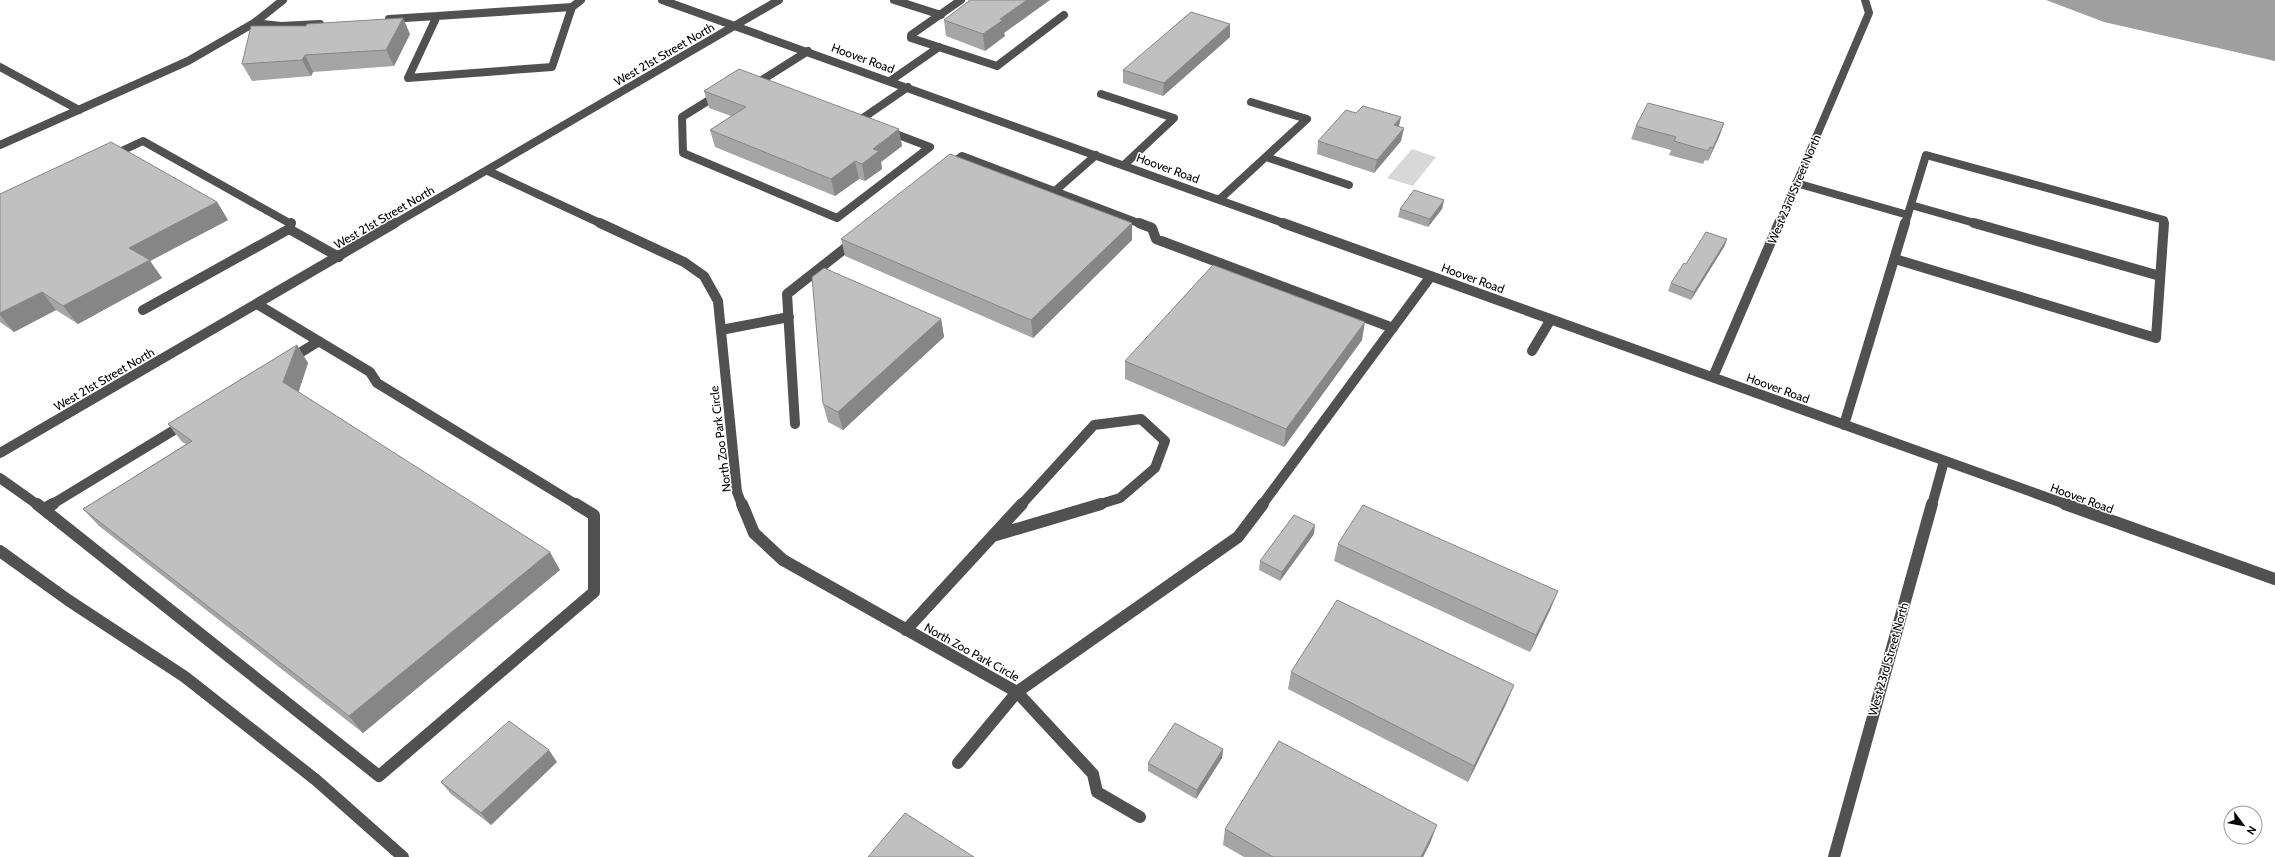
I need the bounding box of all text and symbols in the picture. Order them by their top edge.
street label: West 21st Street North [611,19,717,89]
street label: Hoover Road [829,40,897,76]
street label: West 23rd Street North [1764,132,1824,246]
street label: Hoover Road [1134,150,1202,186]
street label: West 21st Street North [331,182,437,252]
street label: Hoover Road [1439,260,1507,296]
street label: West 21st Street North [51,344,157,414]
street label: Hoover Road [1744,370,1812,406]
street label: North Zoo Park Circle [706,385,734,493]
street label: Hoover Road [2048,480,2116,516]
street label: West 23rd Street North [1865,601,1911,717]
street label: North Zoo Park Circle [922,620,1022,684]
north arrow [2223,805,2263,845]
text: N [2243,823,2259,837]

